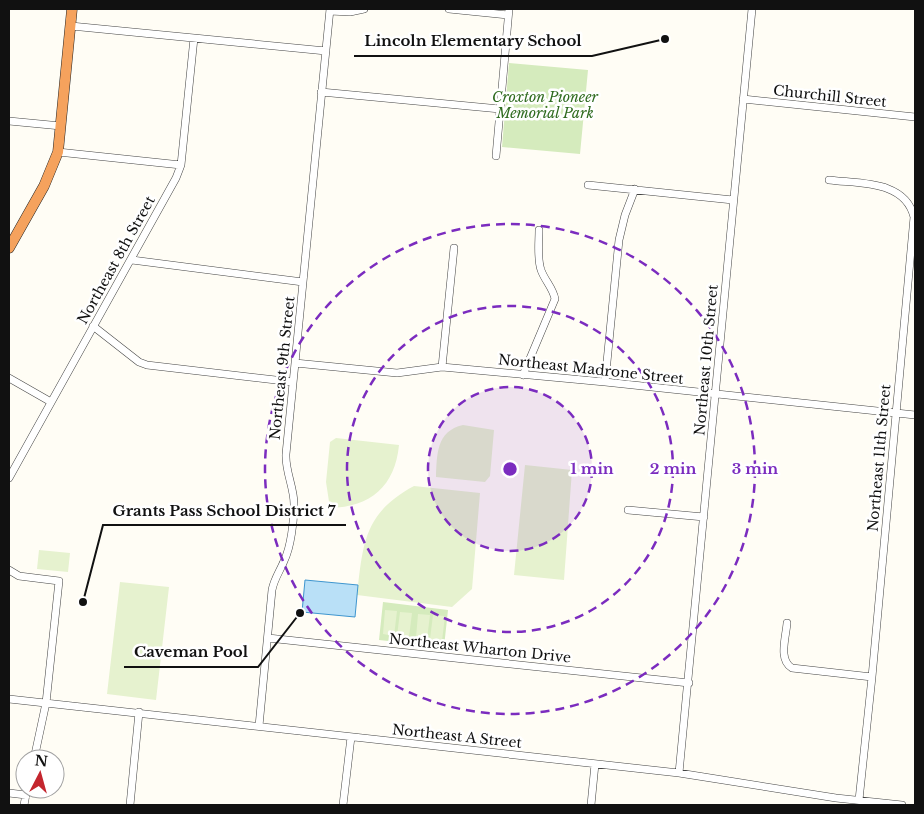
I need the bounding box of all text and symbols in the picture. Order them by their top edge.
callout: Lincoln Elementary School [354,26,592,56]
text: Lincoln Elementary School [364,31,582,50]
street label: Churchill Street [772,81,888,111]
park label: Croxton Pioneer Memorial Park [492,88,599,122]
street label: Northeast 8th Street [73,192,159,327]
street label: Northeast 10th Street [690,283,722,436]
street label: Northeast 9th Street [265,295,299,441]
street label: Northeast Madrone Street [497,350,685,388]
street label: Northeast 11th Street [864,383,894,532]
text: 1 min [570,459,614,478]
text: 2 min [650,459,696,478]
text: 3 min [732,459,778,478]
centre of rings [501,460,519,478]
callout: Grants Pass School District 7 [103,495,346,525]
text: Grants Pass School District 7 [113,501,336,520]
street label: Northeast Wharton Drive [388,629,572,667]
callout: Caveman Pool [124,637,258,667]
text: Caveman Pool [134,642,249,661]
street label: Northeast A Street [391,720,523,752]
north arrow [15,749,65,799]
text: N [34,751,49,771]

